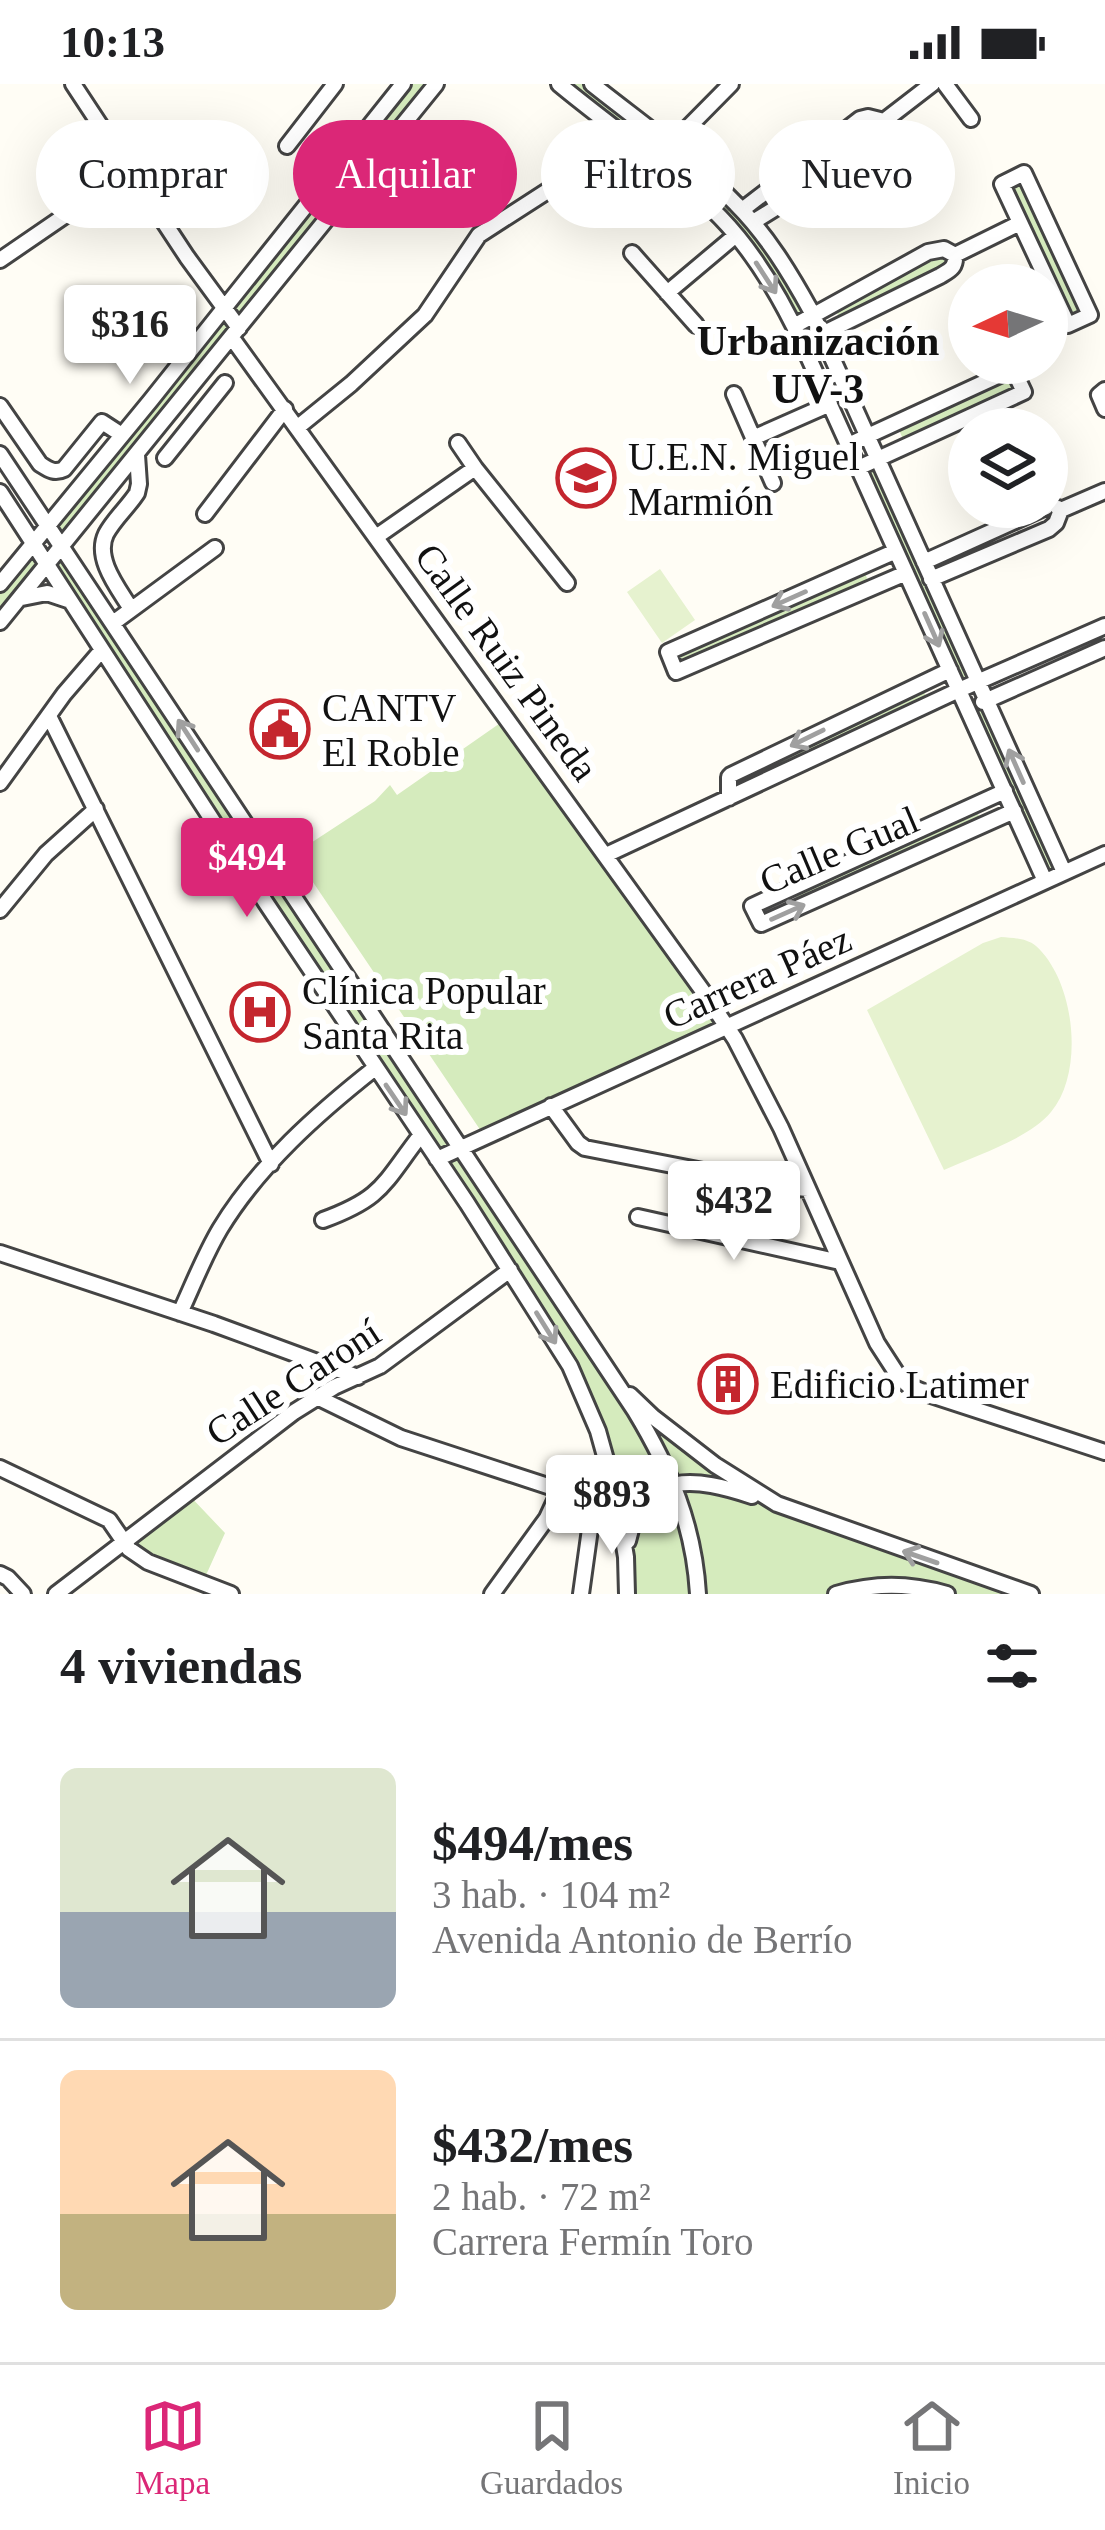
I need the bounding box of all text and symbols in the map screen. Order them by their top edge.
text: 10:13 [60,17,165,67]
chip: Comprar [36,120,269,228]
chip: Alquilar [293,120,517,228]
chip: Filtros [541,120,735,228]
chip: Nuevo [759,120,955,228]
one-way arrow [754,260,779,294]
north arrow [948,264,1068,384]
map controls [948,264,1068,528]
pin: $316 [59,285,201,387]
text: $316 [91,302,169,345]
district label: Urbanización UV-3 [697,318,939,412]
button: layers [948,408,1068,528]
place label: U.E.N. Miguel Marmión [628,435,860,523]
school or university icon: U.E.N. Miguel Marmión [555,447,617,509]
street label: Calle Ruiz Pineda [407,535,607,789]
one-way arrow [772,589,808,611]
one-way arrow [923,611,945,647]
place label: CANTV El Roble [322,686,460,774]
public building icon: CANTV El Roble [249,698,311,760]
one-way arrow [175,719,200,753]
one-way arrow [789,728,825,751]
one-way arrow [1004,748,1026,784]
street label: Calle Gual [753,797,925,903]
pin: $494 [176,818,318,920]
text: $494 [208,835,286,878]
one-way arrow [769,900,805,922]
street label: Carrera Páez [657,917,857,1037]
place label: Clínica Popular Santa Rita [302,969,546,1057]
hospital icon: Clínica Popular Santa Rita [229,981,291,1043]
one-way arrow [384,1082,409,1116]
pin: $432 [663,1161,805,1263]
text: $432 [695,1178,773,1221]
street label: Calle Caroní [198,1310,388,1454]
one-way arrow [534,1310,559,1344]
building icon: Edificio Latimer [697,1353,759,1415]
place label: Edificio Latimer [770,1363,1029,1406]
pin: $893 [541,1455,683,1557]
text: $893 [573,1472,651,1515]
one-way arrow [902,1544,940,1566]
icon: filters [979,1633,1045,1699]
text: 4 viviendas [60,1638,302,1694]
text: $494/mes [432,1815,633,1871]
icon: home [156,1816,300,1960]
text: 3 hab. · 104 m² [432,1873,670,1916]
text: Avenida Antonio de Berrío [432,1918,853,1961]
text: $432/mes [432,2117,633,2173]
icon: home [156,2118,300,2262]
text: 2 hab. · 72 m² [432,2175,651,2218]
text: Carrera Fermín Toro [432,2220,753,2263]
tab: Mapa [135,2393,210,2502]
tab: Guardados [480,2393,623,2502]
tab: Inicio [893,2393,970,2502]

